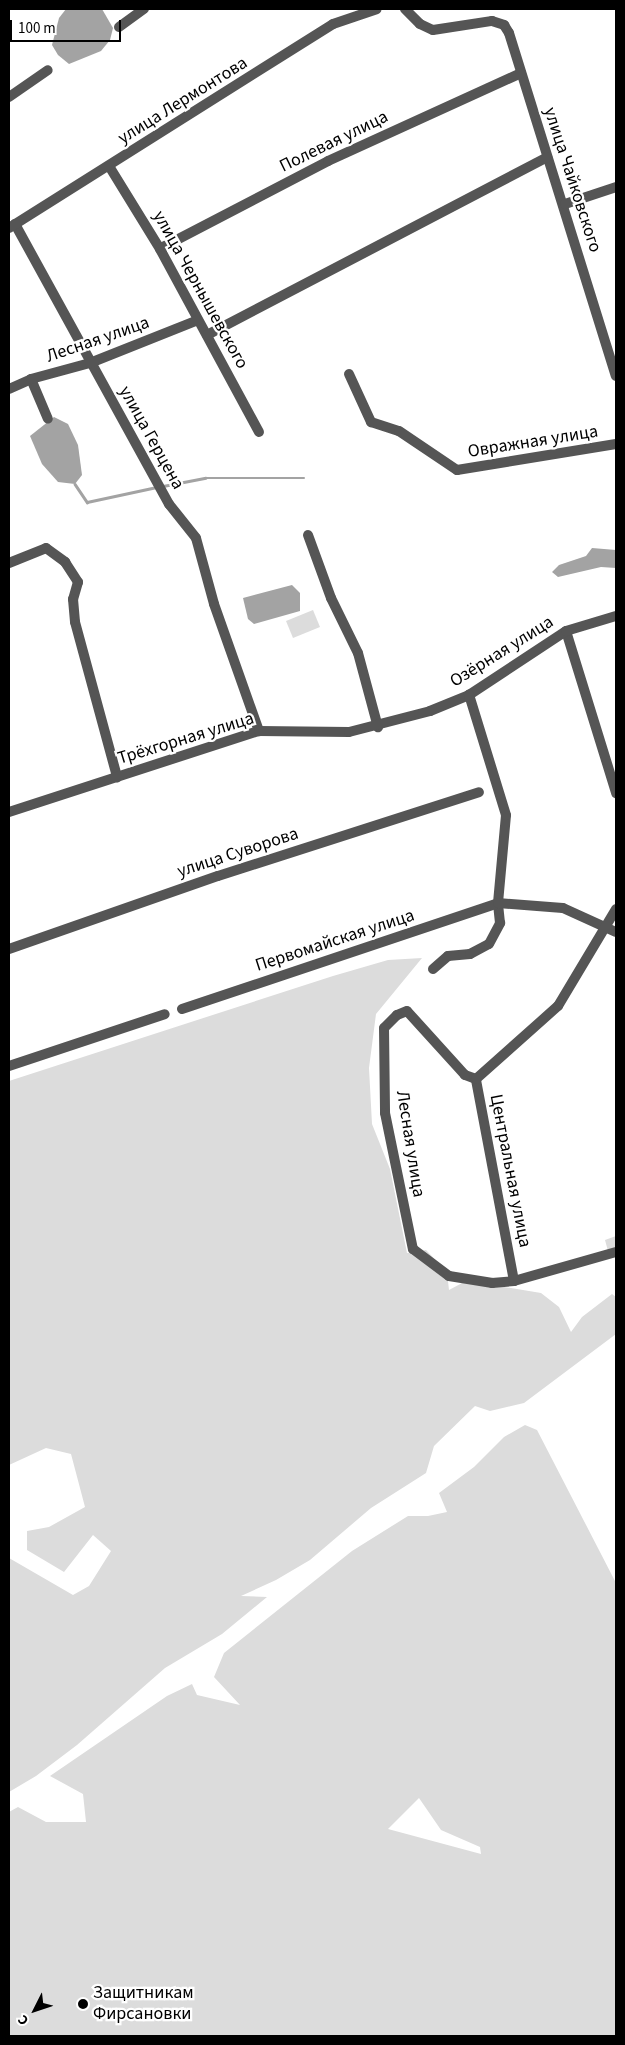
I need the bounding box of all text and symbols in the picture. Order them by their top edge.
scale bar [12,10,124,42]
text: 100 m [18,18,56,39]
street label: улица Лермонтова [114,53,252,149]
street label: улица Чайковского [538,105,606,255]
street label: Полевая улица [276,106,392,178]
street label: улица Чернышевского [148,207,252,373]
street label: Лесная улица [44,312,152,368]
street label: улица Герцена [114,383,188,493]
street label: Овражная улица [466,421,600,463]
street label: Озёрная улица [446,612,558,692]
street label: Трёхгорная улица [115,708,257,770]
street label: улица Суворова [175,823,301,883]
street label: Первомайская улица [253,905,417,977]
street label: Лесная улица [391,1089,429,1199]
street label: Центральная улица [485,1093,535,1249]
place label: Защитникам Фирсановки [93,1983,194,2026]
north arrow [10,1985,60,2035]
marker: Защитникам Фирсановки [77,1998,89,2010]
text: С [13,2010,34,2029]

